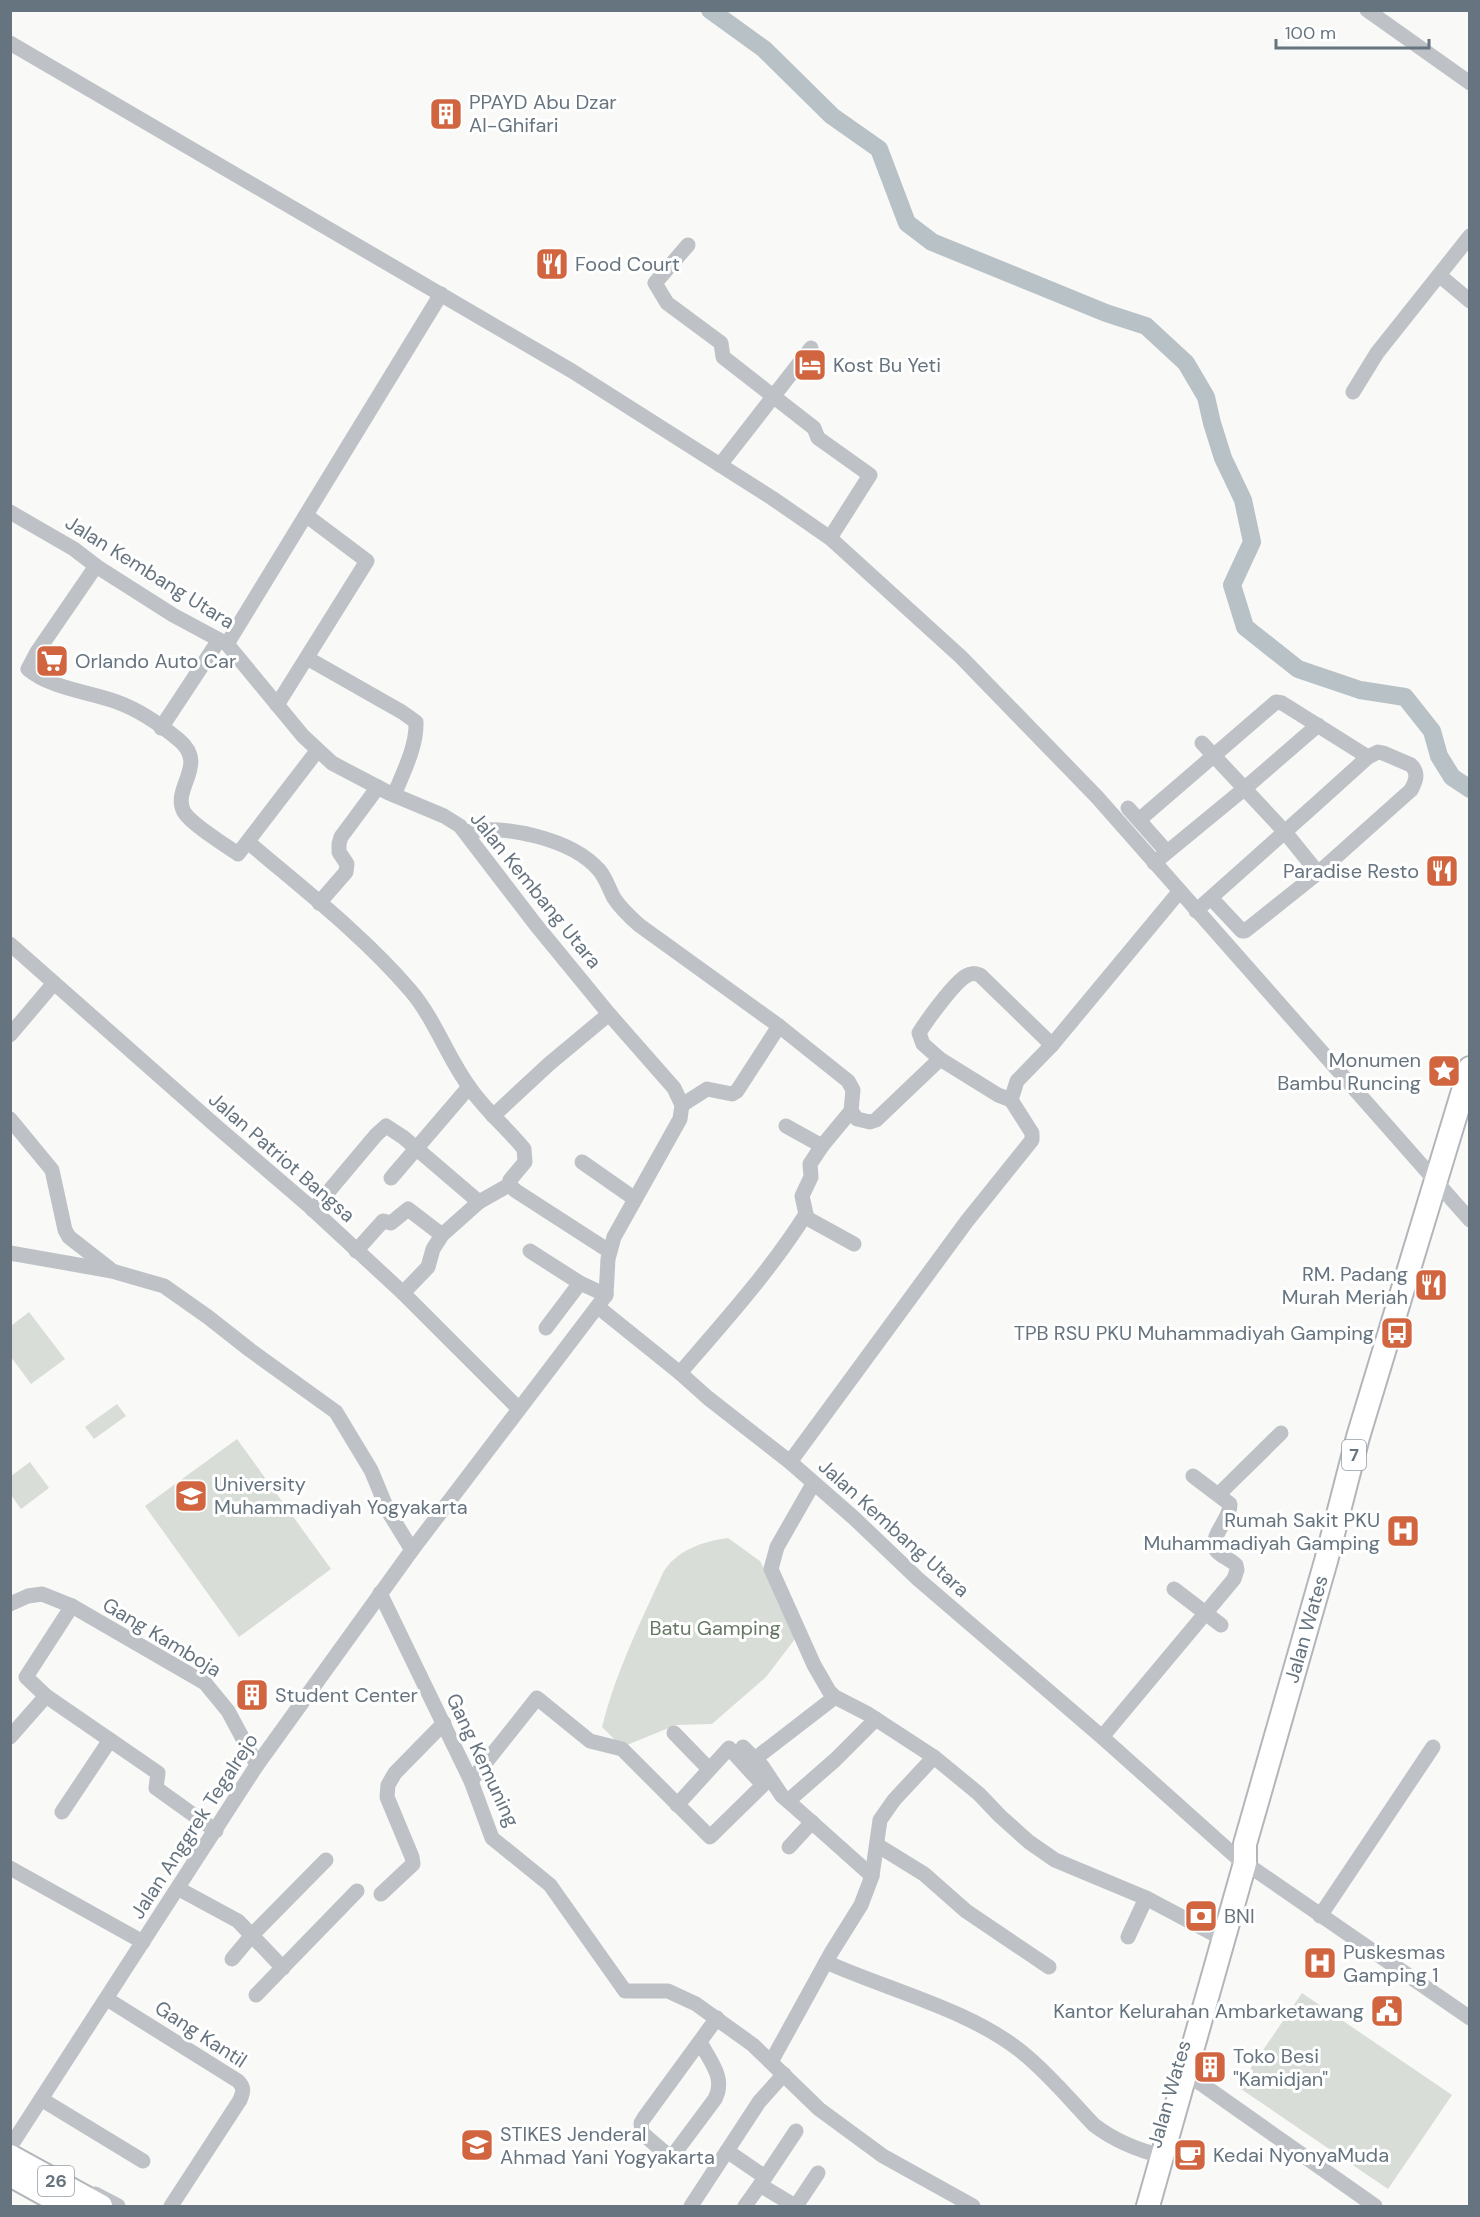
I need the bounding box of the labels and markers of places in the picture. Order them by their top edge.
place label: PPAYD Abu Dzar Al-Ghifari [469,89,617,138]
building icon: PPAYD Abu Dzar Al-Ghifari [428,96,464,132]
restaurant icon: Food Court [534,246,570,282]
place label: Food Court [575,251,680,277]
hotel icon: Kost Bu Yeti [792,347,828,383]
place label: Kost Bu Yeti [833,352,941,378]
supermarket icon: Orlando Auto Car [34,643,70,679]
place label: Orlando Auto Car [75,648,236,674]
restaurant icon: Paradise Resto [1424,853,1460,889]
place label: Paradise Resto [1283,858,1419,884]
place label: Monumen Bambu Runcing [1277,1047,1421,1096]
place icon: Monumen Bambu Runcing [1426,1053,1462,1089]
place label: RM. Padang Murah Meriah [1282,1261,1408,1310]
restaurant icon: RM. Padang Murah Meriah [1413,1267,1449,1303]
bus stop icon: TPB RSU PKU Muhammadiyah Gamping [1379,1315,1415,1351]
place label: TPB RSU PKU Muhammadiyah Gamping [1014,1320,1374,1346]
place label: University Muhammadiyah Yogyakarta [214,1471,468,1520]
school or university icon: University Muhammadiyah Yogyakarta [173,1478,209,1514]
place label: Rumah Sakit PKU Muhammadiyah Gamping [1143,1507,1380,1556]
hospital icon: Rumah Sakit PKU Muhammadiyah Gamping [1385,1513,1421,1549]
building icon: Student Center [234,1677,270,1713]
place label: Student Center [275,1682,418,1708]
bank icon: BNI [1183,1898,1219,1934]
place label: BNI [1224,1903,1255,1929]
place label: Puskesmas Gamping 1 [1343,1939,1446,1988]
hospital icon: Puskesmas Gamping 1 [1302,1945,1338,1981]
public building icon: Kantor Kelurahan Ambarketawang [1369,1993,1405,2029]
place label: Kantor Kelurahan Ambarketawang [1053,1998,1364,2024]
place label: Toko Besi "Kamidjan" [1233,2043,1328,2092]
building icon: Toko Besi "Kamidjan" [1192,2049,1228,2085]
place label: STIKES Jenderal Ahmad Yani Yogyakarta [500,2121,715,2170]
school or university icon: STIKES Jenderal Ahmad Yani Yogyakarta [459,2127,495,2163]
cafe icon: Kedai NyonyaMuda [1172,2137,1208,2173]
place label: Kedai NyonyaMuda [1213,2142,1389,2168]

